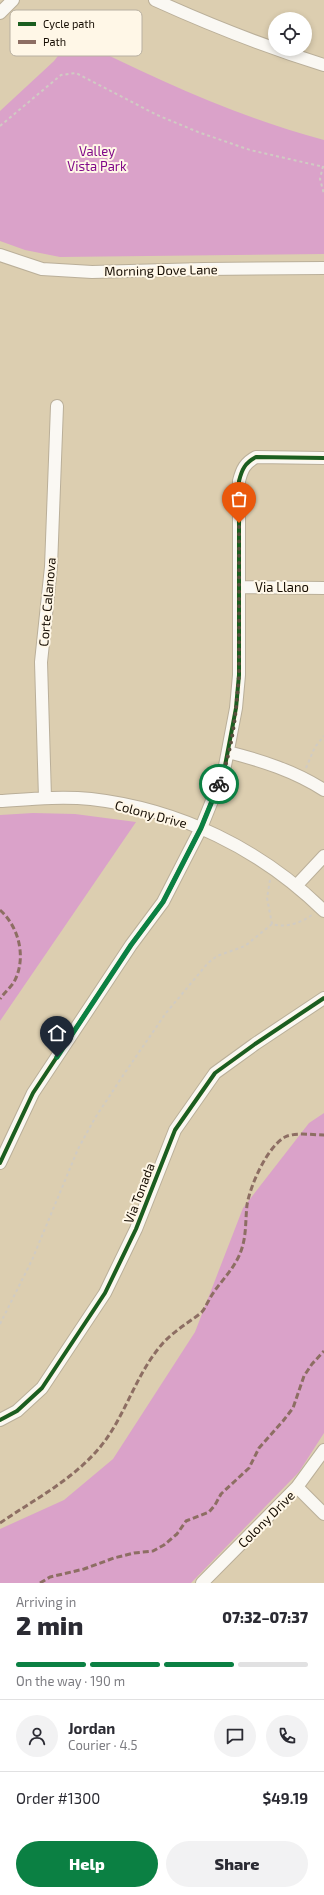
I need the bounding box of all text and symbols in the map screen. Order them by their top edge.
legend [10,10,142,56]
map controls [268,12,312,56]
button: locate [268,12,312,56]
text: Cycle path [43,17,95,30]
text: Path [43,35,66,48]
park label: Valley Vista Park [67,143,127,174]
street label: Morning Dove Lane [104,261,218,279]
pin [222,482,256,523]
icon: bag [228,488,250,510]
street label: Corte Calanova [35,557,59,647]
street label: Via Llano [255,579,309,595]
courier [199,764,239,804]
icon: bike [208,773,230,795]
street label: Colony Drive [113,797,189,831]
pin [40,1016,74,1057]
icon: home [46,1022,68,1044]
street label: Via Tonada [120,1160,158,1226]
street label: Colony Drive [234,1487,298,1551]
text: Arriving in [16,1594,76,1610]
text: 07:32–07:37 [222,1608,308,1626]
text: 2 min [16,1609,83,1640]
text: On the way · 190 m [16,1673,125,1689]
button: person [16,1715,58,1757]
button: chat [214,1715,256,1757]
button: phone [266,1715,308,1757]
text: Jordan [68,1719,115,1737]
text: Courier · 4.5 [68,1737,137,1753]
text: Order #1300 [16,1789,100,1807]
text: $49.19 [263,1789,308,1807]
button: Help [16,1841,158,1887]
button: Share [166,1841,308,1887]

